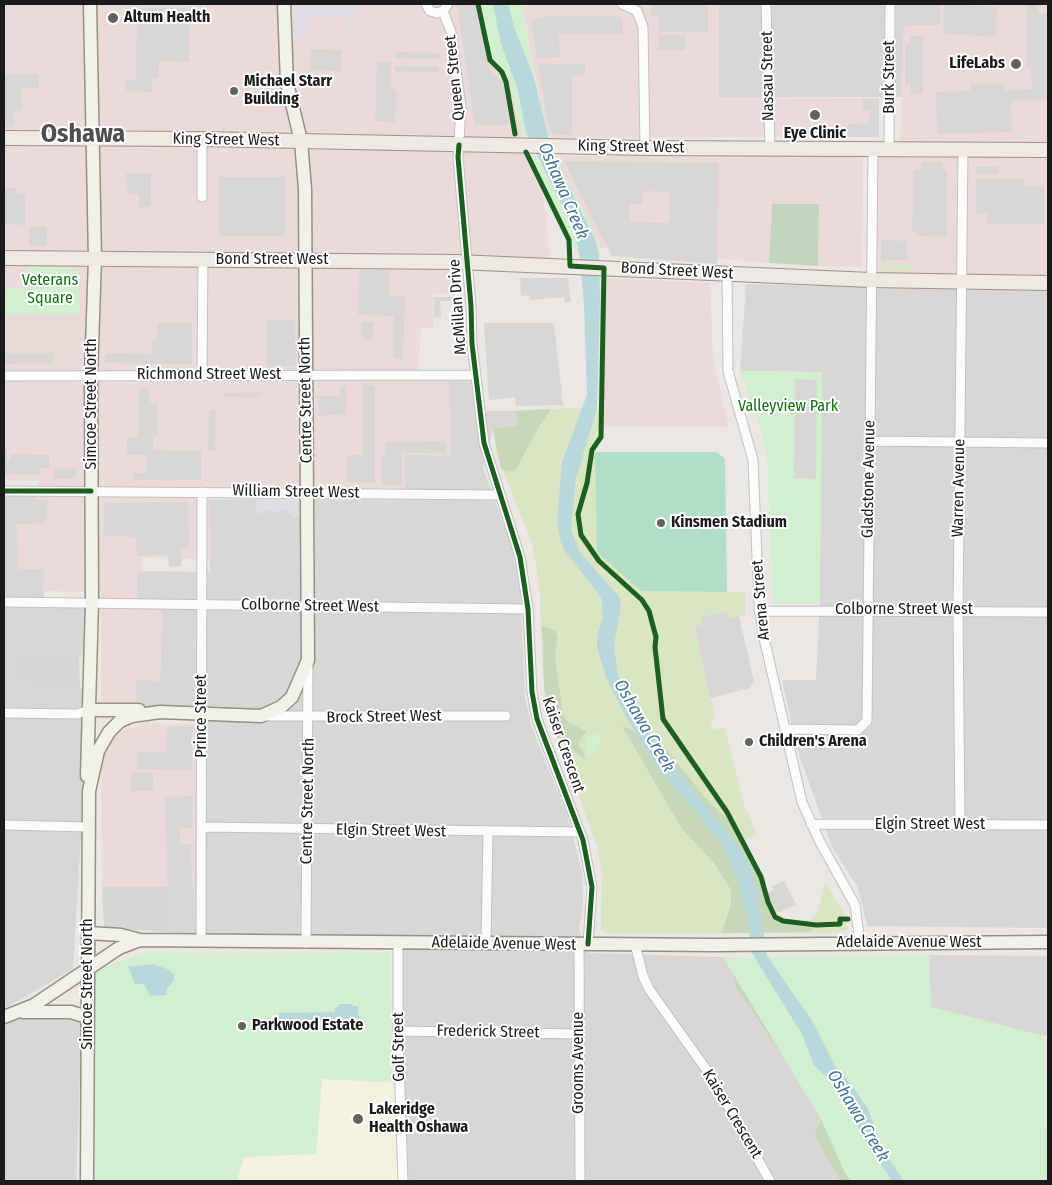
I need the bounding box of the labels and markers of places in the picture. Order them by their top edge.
place label: Altum Health [124,8,210,28]
marker: Altum Health [106,11,120,25]
place label: LifeLabs [949,54,1005,74]
marker: LifeLabs [1009,57,1023,71]
place label: Michael Starr Building [244,72,332,110]
marker: Michael Starr Building [228,85,240,97]
marker: Eye Clinic [808,108,822,122]
place label: Eye Clinic [784,124,846,144]
place label: Kinsmen Stadium [671,513,787,533]
marker: Kinsmen Stadium [655,517,667,529]
place label: Children's Arena [759,732,867,752]
marker: Children's Arena [743,736,755,748]
place label: Parkwood Estate [252,1016,363,1036]
marker: Parkwood Estate [236,1020,248,1032]
place label: Lakeridge Health Oshawa [369,1100,468,1138]
marker: Lakeridge Health Oshawa [351,1112,365,1126]

